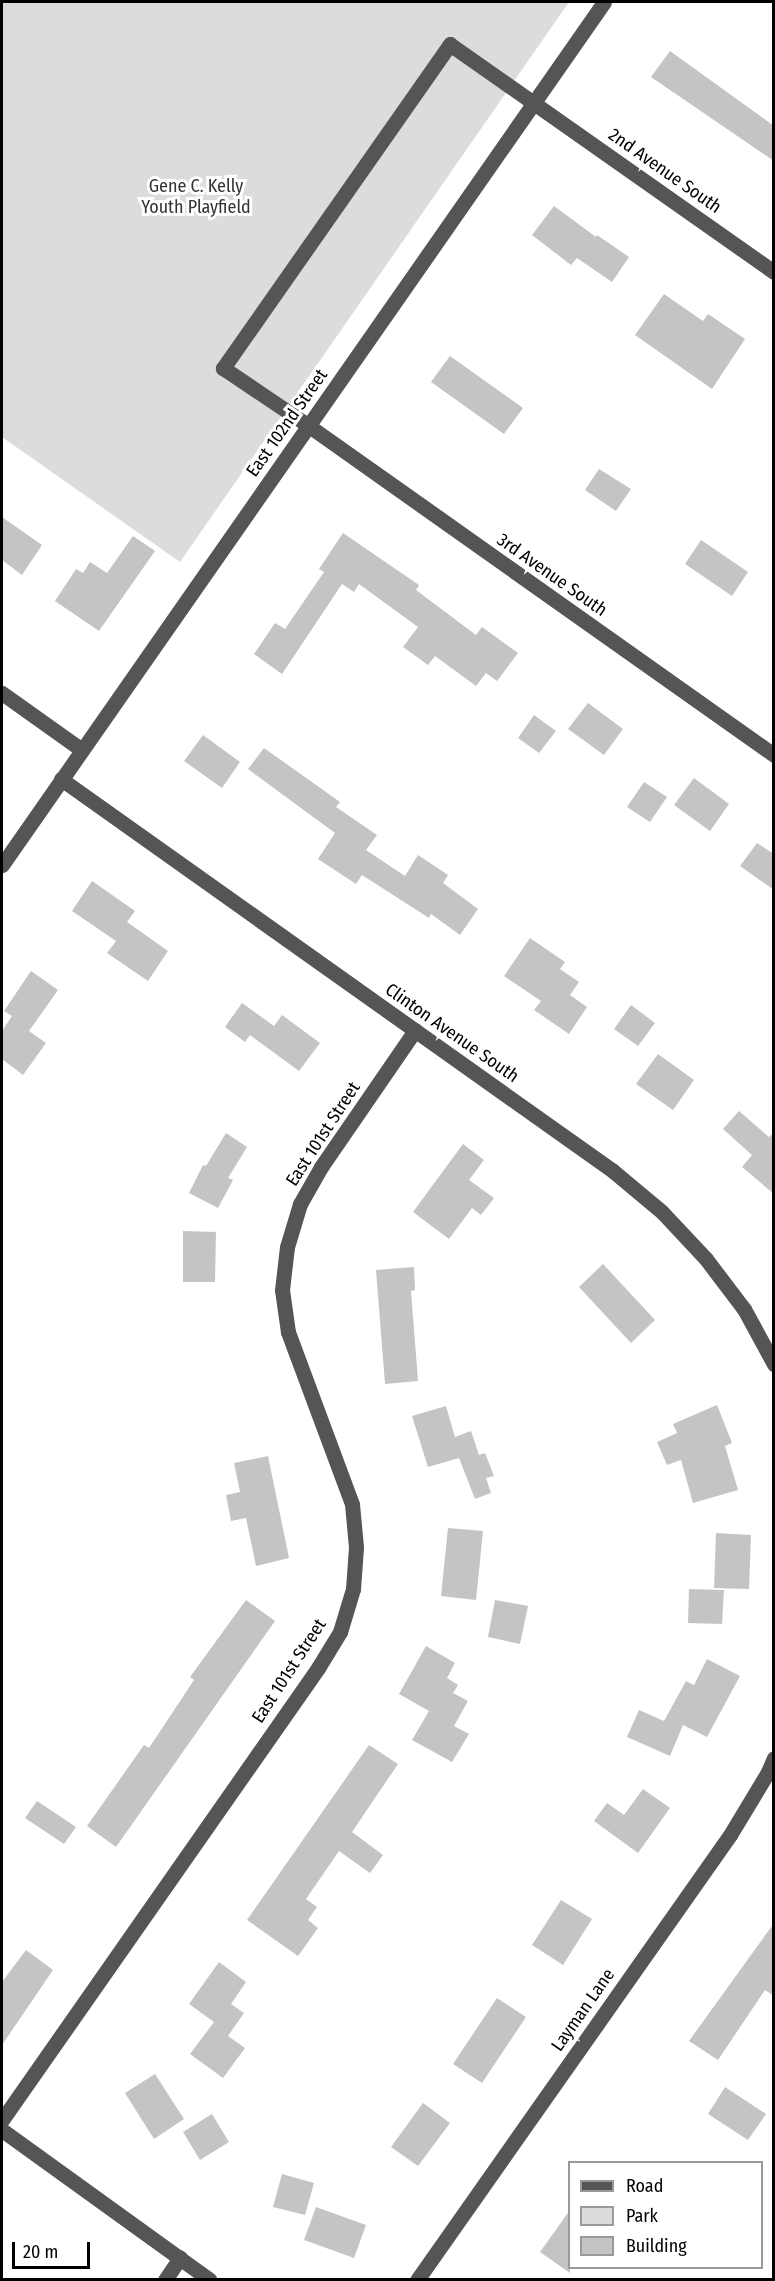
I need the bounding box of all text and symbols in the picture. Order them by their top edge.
street label: 2nd Avenue South [604,124,726,218]
park label: Gene C. Kelly Youth Playfield [141,176,251,219]
street label: East 102nd Street [242,365,332,481]
street label: 3rd Avenue South [493,529,611,621]
street label: Clinton Avenue South [381,979,523,1087]
street label: East 101st Street [281,1078,365,1190]
street label: East 101st Street [247,1615,331,1727]
street label: Layman Lane [547,1965,619,2055]
legend [568,2161,763,2269]
text: Road [626,2175,663,2197]
text: Park [626,2205,658,2227]
scale bar [15,2230,93,2268]
text: Building [626,2235,687,2257]
text: 20 m [23,2241,58,2263]

